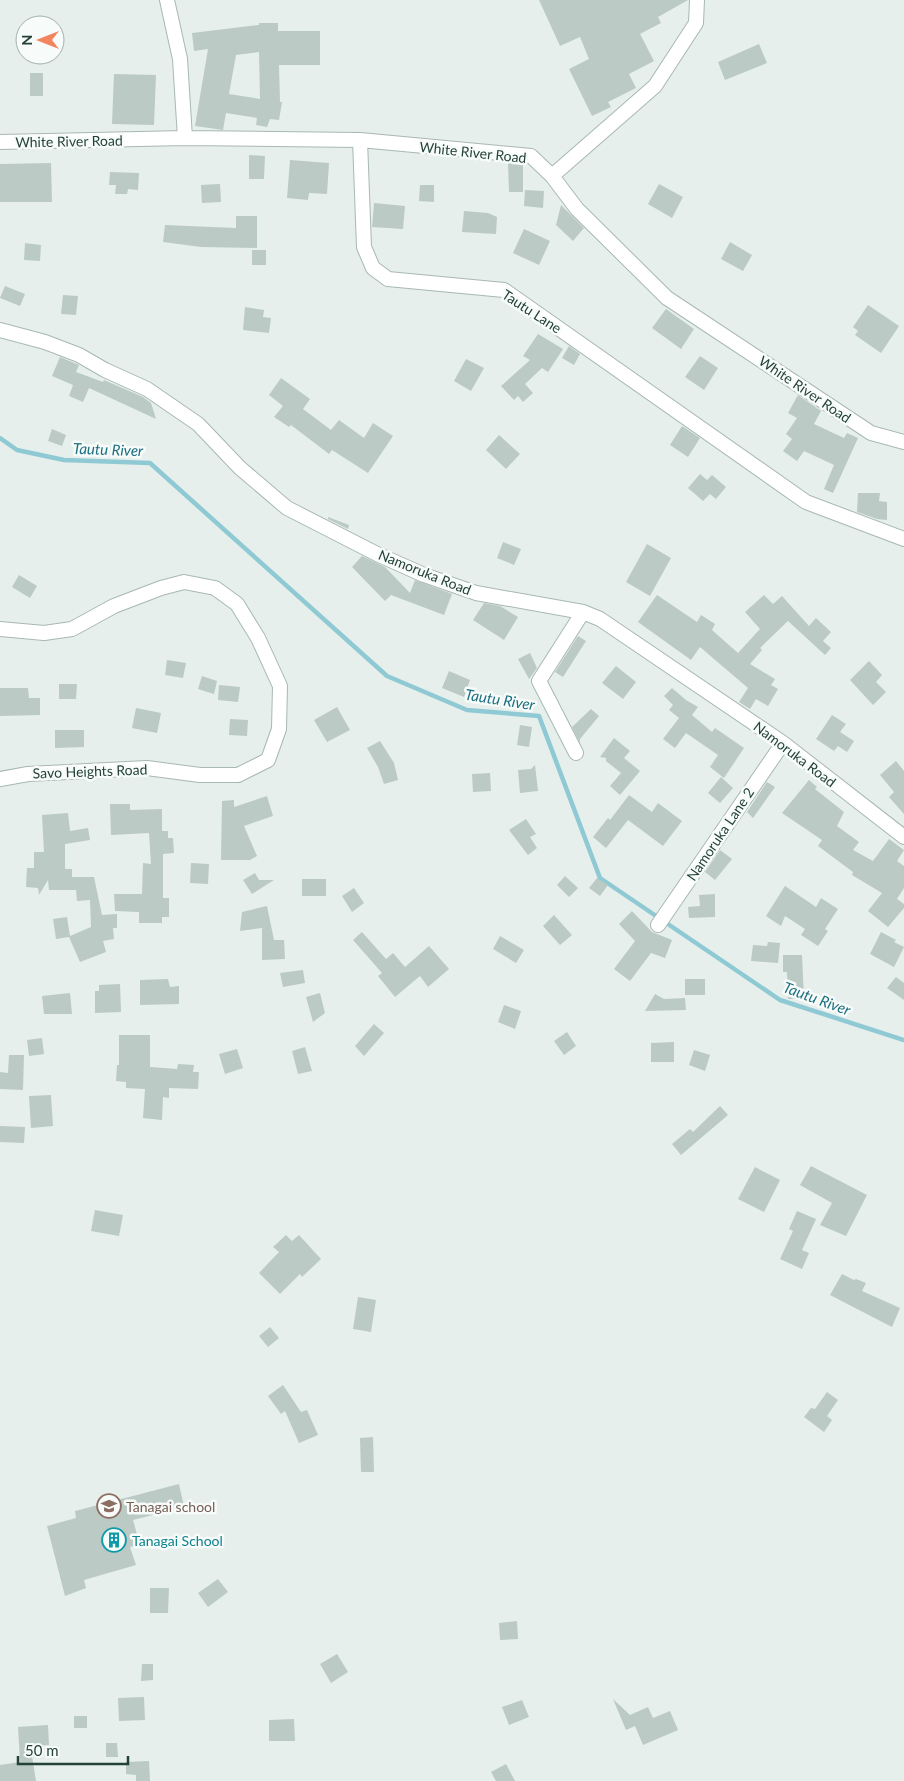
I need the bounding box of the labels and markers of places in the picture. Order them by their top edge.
school or university icon: Tanagai school [96,1493,122,1519]
place label: Tanagai school [126,1498,215,1515]
building icon: Tanagai School [101,1527,127,1553]
place label: Tanagai School [132,1532,223,1549]

